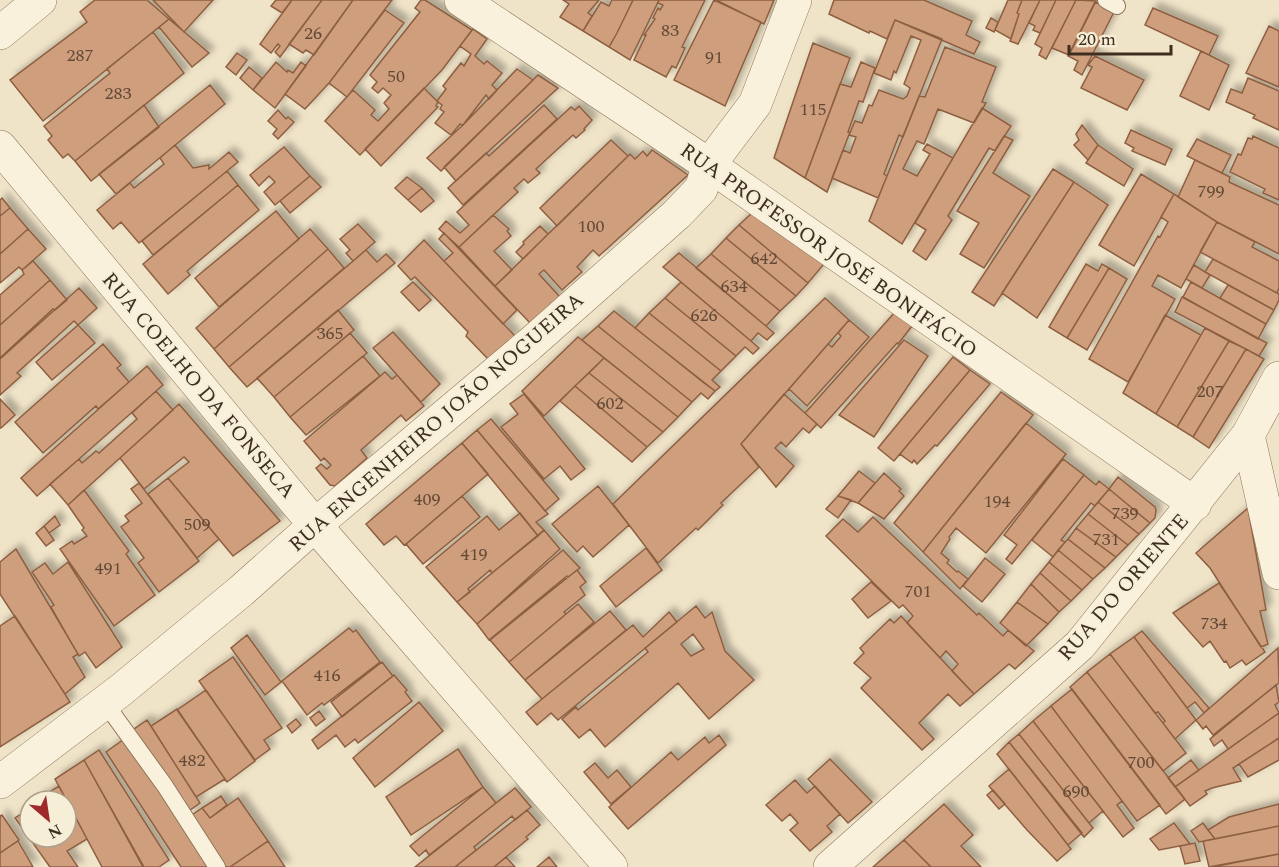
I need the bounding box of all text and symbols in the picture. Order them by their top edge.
house number: 83 [661,17,679,44]
scale bar [1069,18,1171,56]
house number: 26 [304,20,322,47]
text: 20 m [1078,26,1116,53]
house number: 287 [67,42,94,69]
house number: 91 [705,44,723,71]
house number: 50 [387,63,405,90]
house number: 283 [105,80,132,107]
house number: 115 [800,96,827,123]
street label: RUA PROFESSOR JOSÉ BONIFÁCIO [673,135,984,366]
house number: 799 [1198,178,1225,205]
house number: 100 [578,213,605,240]
house number: 642 [751,245,778,272]
street label: RUA COELHO DA FONSECA [94,265,303,506]
house number: 634 [721,273,748,300]
street label: RUA ENGENHEIRO JOÃO NOGUEIRA [282,285,592,560]
house number: 626 [691,302,718,329]
house number: 365 [317,320,344,347]
house number: 207 [1197,378,1224,405]
house number: 602 [597,390,624,417]
house number: 409 [414,486,441,513]
house number: 194 [984,488,1011,515]
house number: 739 [1112,500,1139,527]
street label: RUA DO ORIENTE [1050,507,1197,669]
house number: 509 [184,511,211,538]
house number: 731 [1093,526,1120,553]
house number: 419 [461,541,488,568]
house number: 491 [95,555,122,582]
house number: 701 [905,578,932,605]
house number: 734 [1201,610,1228,637]
house number: 416 [314,662,341,689]
house number: 482 [179,747,206,774]
house number: 700 [1128,749,1155,776]
house number: 690 [1063,778,1090,805]
north arrow [18,789,78,849]
text: N [43,818,66,845]

